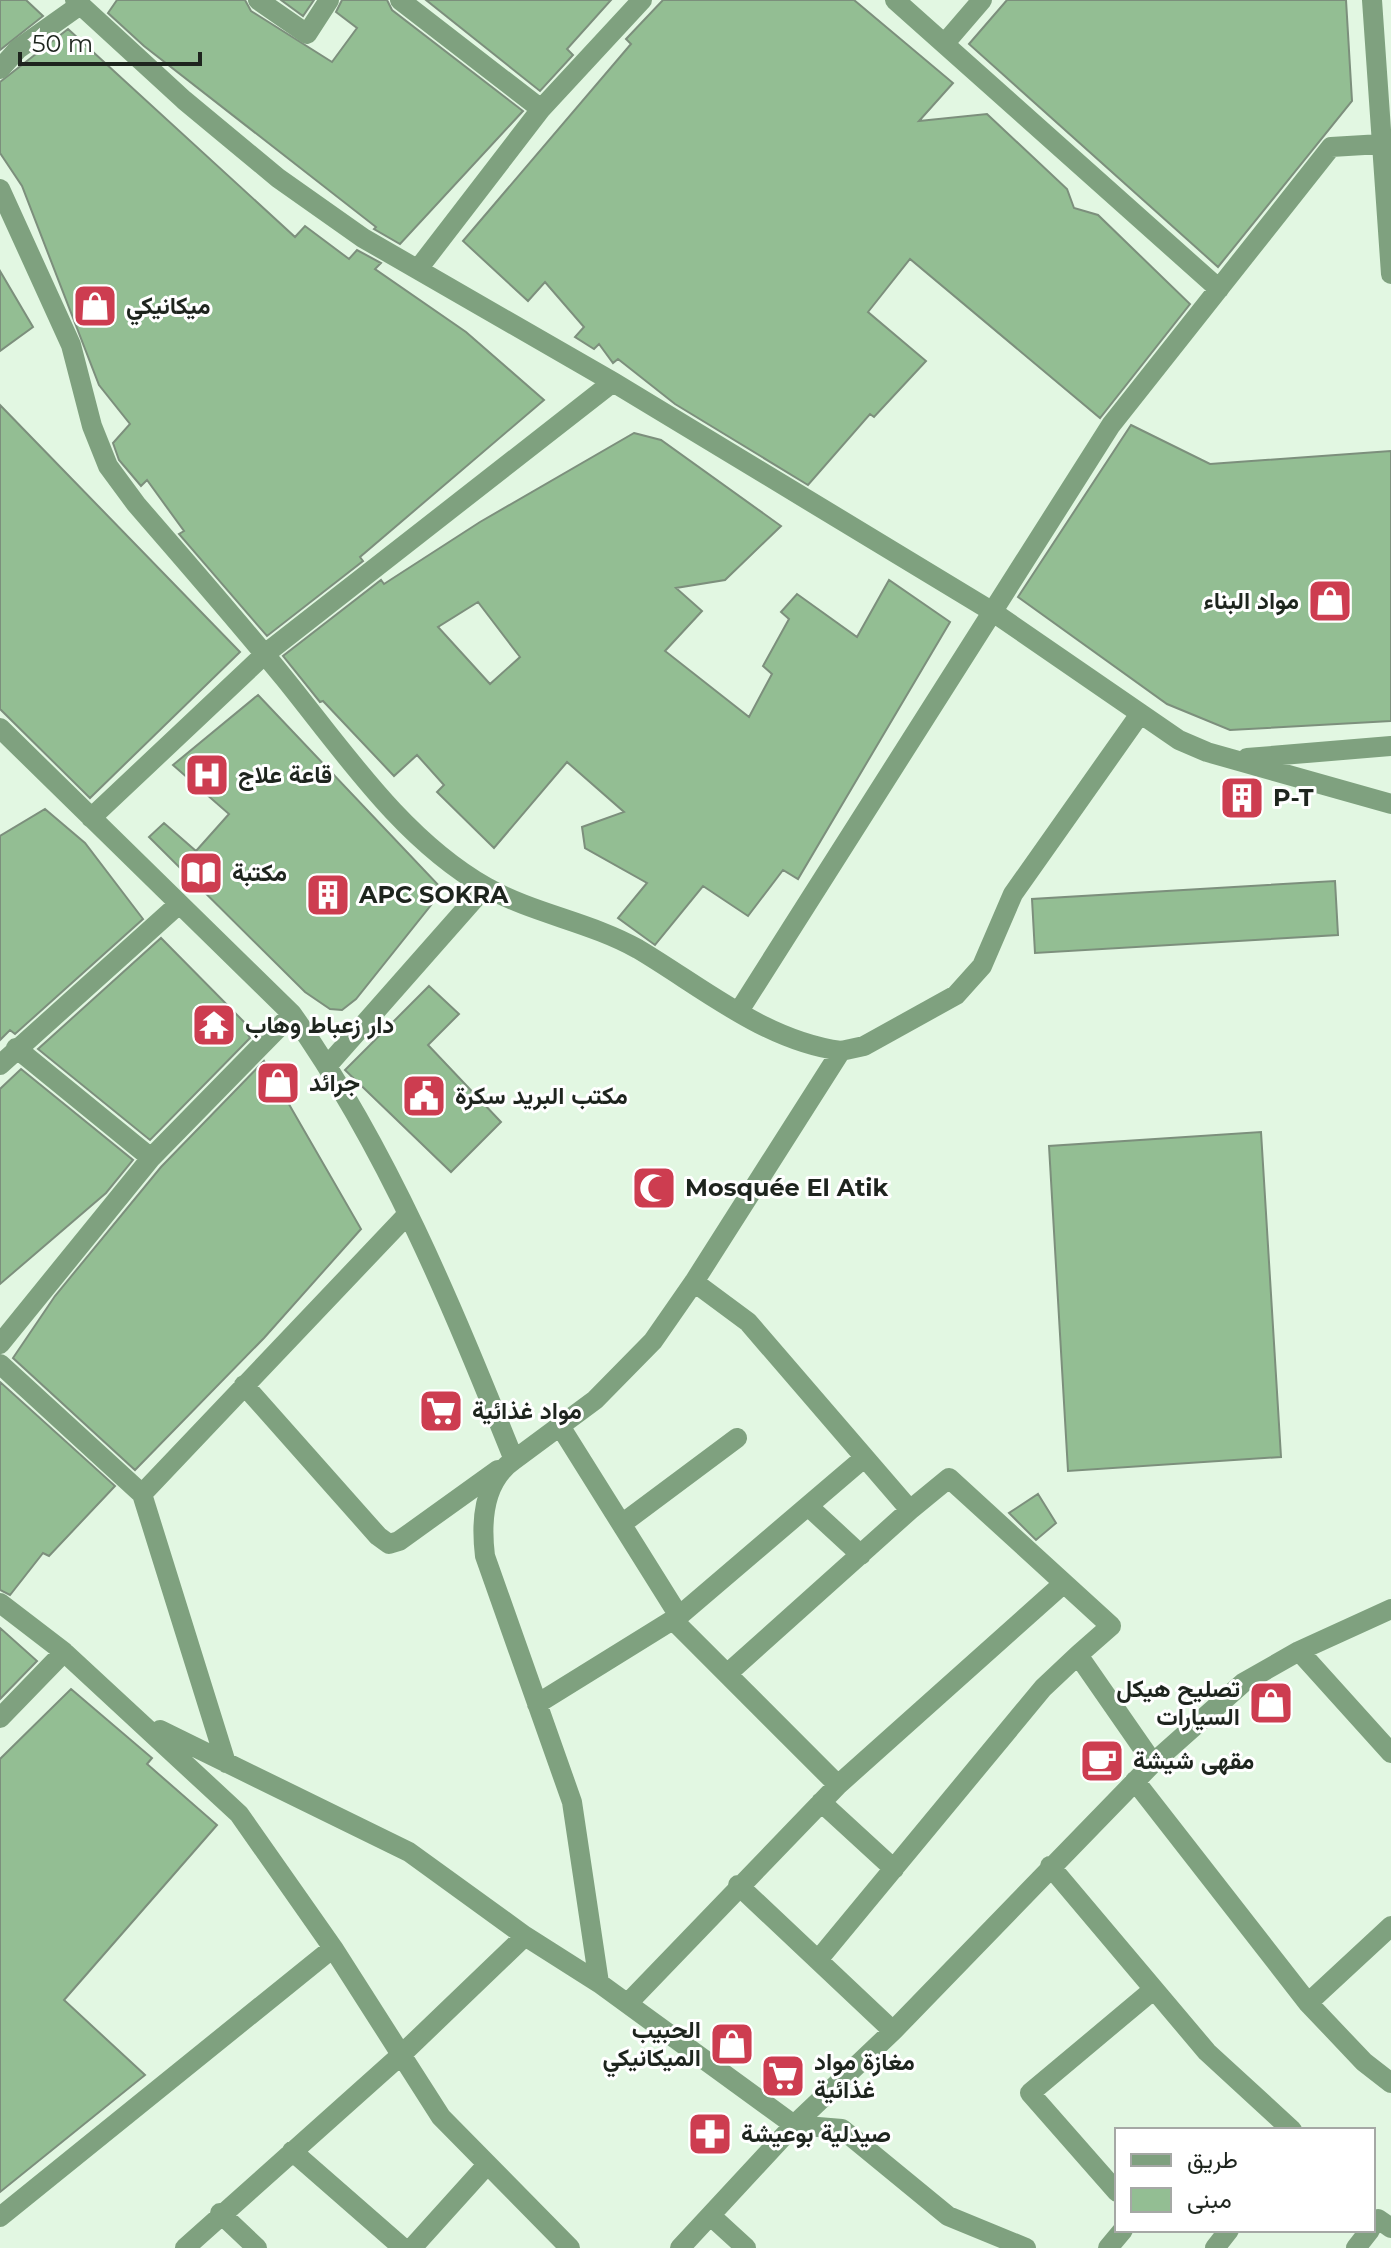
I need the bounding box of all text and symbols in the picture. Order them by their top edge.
scale bar [20,16,200,66]
text: 50 m [32,29,93,58]
shop icon: ميكانيكي [71,282,119,330]
place label: ميكانيكي [126,291,210,326]
shop icon: مواد البناء [1306,577,1354,625]
place label: مواد البناء [1203,586,1299,616]
hospital icon: قاعة علاج [183,751,231,799]
place label: قاعة علاج [238,760,332,791]
building icon: P-T [1218,774,1266,822]
place label: P-T [1273,783,1314,812]
library icon: مكتبة [177,849,225,897]
place label: مكتبة [232,858,287,887]
building icon: APC SOKRA [304,871,352,919]
place label: APC SOKRA [358,880,509,909]
temple icon: دار زعباط وهاب [190,1001,238,1049]
place label: دار زعباط وهاب [245,1010,394,1040]
shop icon: جرائد [254,1059,302,1107]
place label: جرائد [309,1068,360,1098]
public building icon: مكتب البريد سكرة [400,1072,448,1120]
place label: مكتب البريد سكرة [455,1081,628,1111]
mosque icon: Mosquée El Atik [630,1164,678,1212]
place label: Mosquée El Atik [685,1173,889,1202]
supermarket icon: مواد غذائية [417,1387,465,1435]
place label: مواد غذائية [472,1396,582,1426]
place label: تصليح هيكل السيارات [1116,1674,1240,1732]
shop icon: تصليح هيكل السيارات [1247,1679,1295,1727]
cafe icon: مقهى شيشة [1078,1737,1126,1785]
place label: مقهى شيشة [1133,1746,1254,1776]
place label: الحبيب الميكانيكي [602,2015,701,2078]
shop icon: الحبيب الميكانيكي [708,2020,756,2068]
place label: مغازة مواد غذائية [814,2047,915,2104]
supermarket icon: مغازة مواد غذائية [759,2052,807,2100]
pharmacy icon: صيدلية بوعيشة [686,2110,734,2158]
place label: صيدلية بوعيشة [741,2119,891,2149]
legend [1115,2128,1375,2232]
text: طريق [1187,2145,1238,2175]
text: مبنى [1187,2185,1232,2214]

